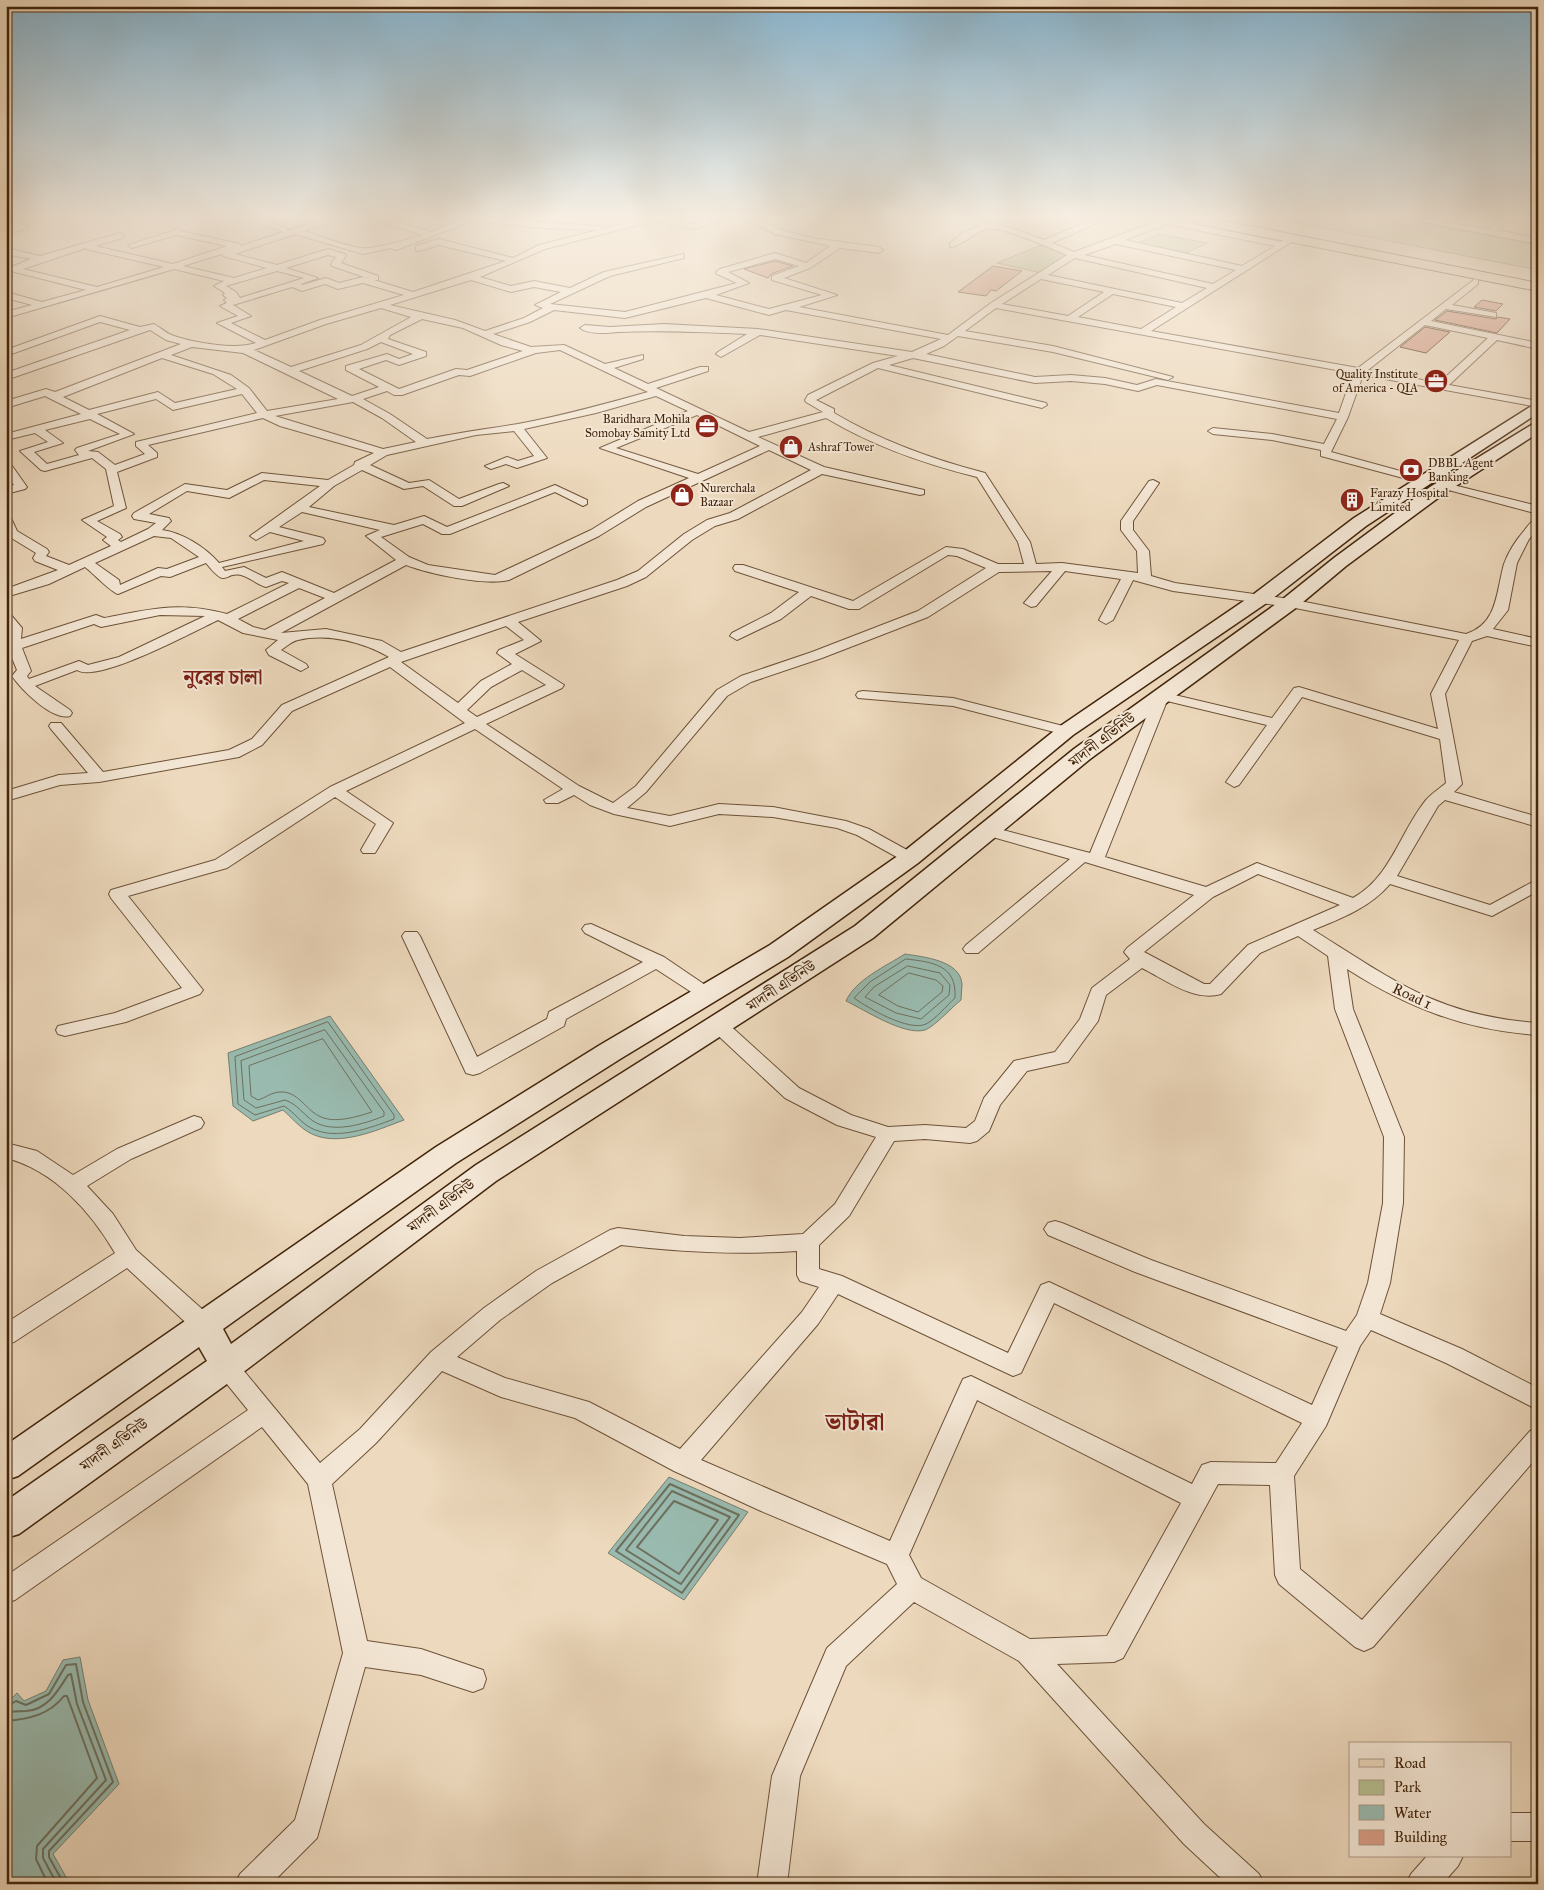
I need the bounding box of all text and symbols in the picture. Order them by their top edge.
place label: Quality Institute of America - QIA [1333,367,1418,395]
office icon: Quality Institute of America - QIA [1423,368,1449,394]
place label: Baridhara Mohila Somobay Samity Ltd [585,412,691,440]
office icon: Baridhara Mohila Somobay Samity Ltd [694,413,720,439]
shop icon: Ashraf Tower [778,434,804,460]
place label: Ashraf Tower [807,440,874,454]
place label: DBBL Agent Banking [1428,456,1495,485]
bank icon: DBBL Agent Banking [1398,457,1424,483]
place label: Nurerchala Bazaar [700,481,756,509]
shop icon: Nurerchala Bazaar [669,482,695,508]
place label: Farazy Hospital Limited [1370,486,1449,514]
building icon: Farazy Hospital Limited [1339,487,1365,513]
district label: নুরের চালা [182,665,263,690]
street label: মাদানী এভিনিউ [1064,709,1140,772]
street label: মাদানী এভিনিউ [742,957,820,1016]
street label: Road 1 [1390,979,1435,1013]
street label: মাদানী এভিনিউ [403,1175,479,1237]
district label: ভাটারা [824,1407,885,1437]
street label: মাদানী এভিনিউ [76,1415,152,1476]
legend [1349,1742,1512,1858]
text: Road [1394,1754,1426,1772]
text: Park [1394,1778,1421,1796]
text: Water [1394,1804,1431,1822]
text: Building [1394,1828,1448,1846]

